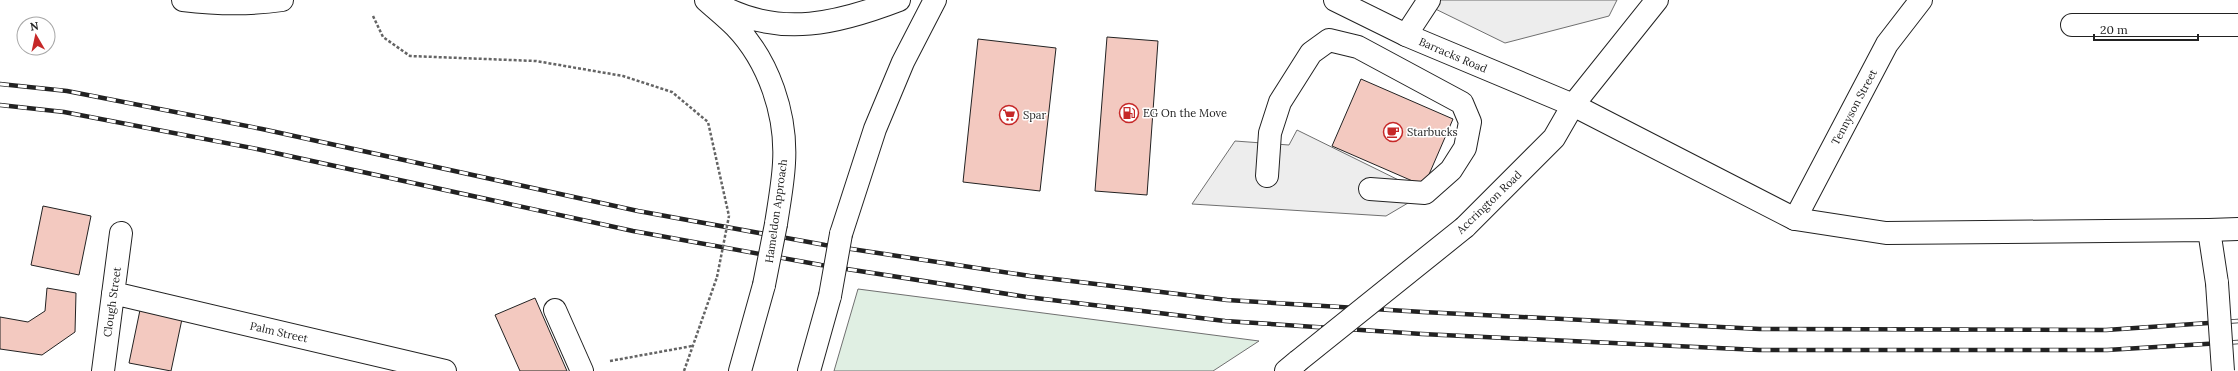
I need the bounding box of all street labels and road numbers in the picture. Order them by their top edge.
street label: Barracks Road [1417,34,1490,76]
street label: Tennyson Street [1828,66,1880,147]
street label: Hameldon Approach [762,158,790,264]
street label: Accrington Road [1453,167,1525,237]
street label: Clough Street [100,265,124,338]
street label: Palm Street [249,319,310,346]

